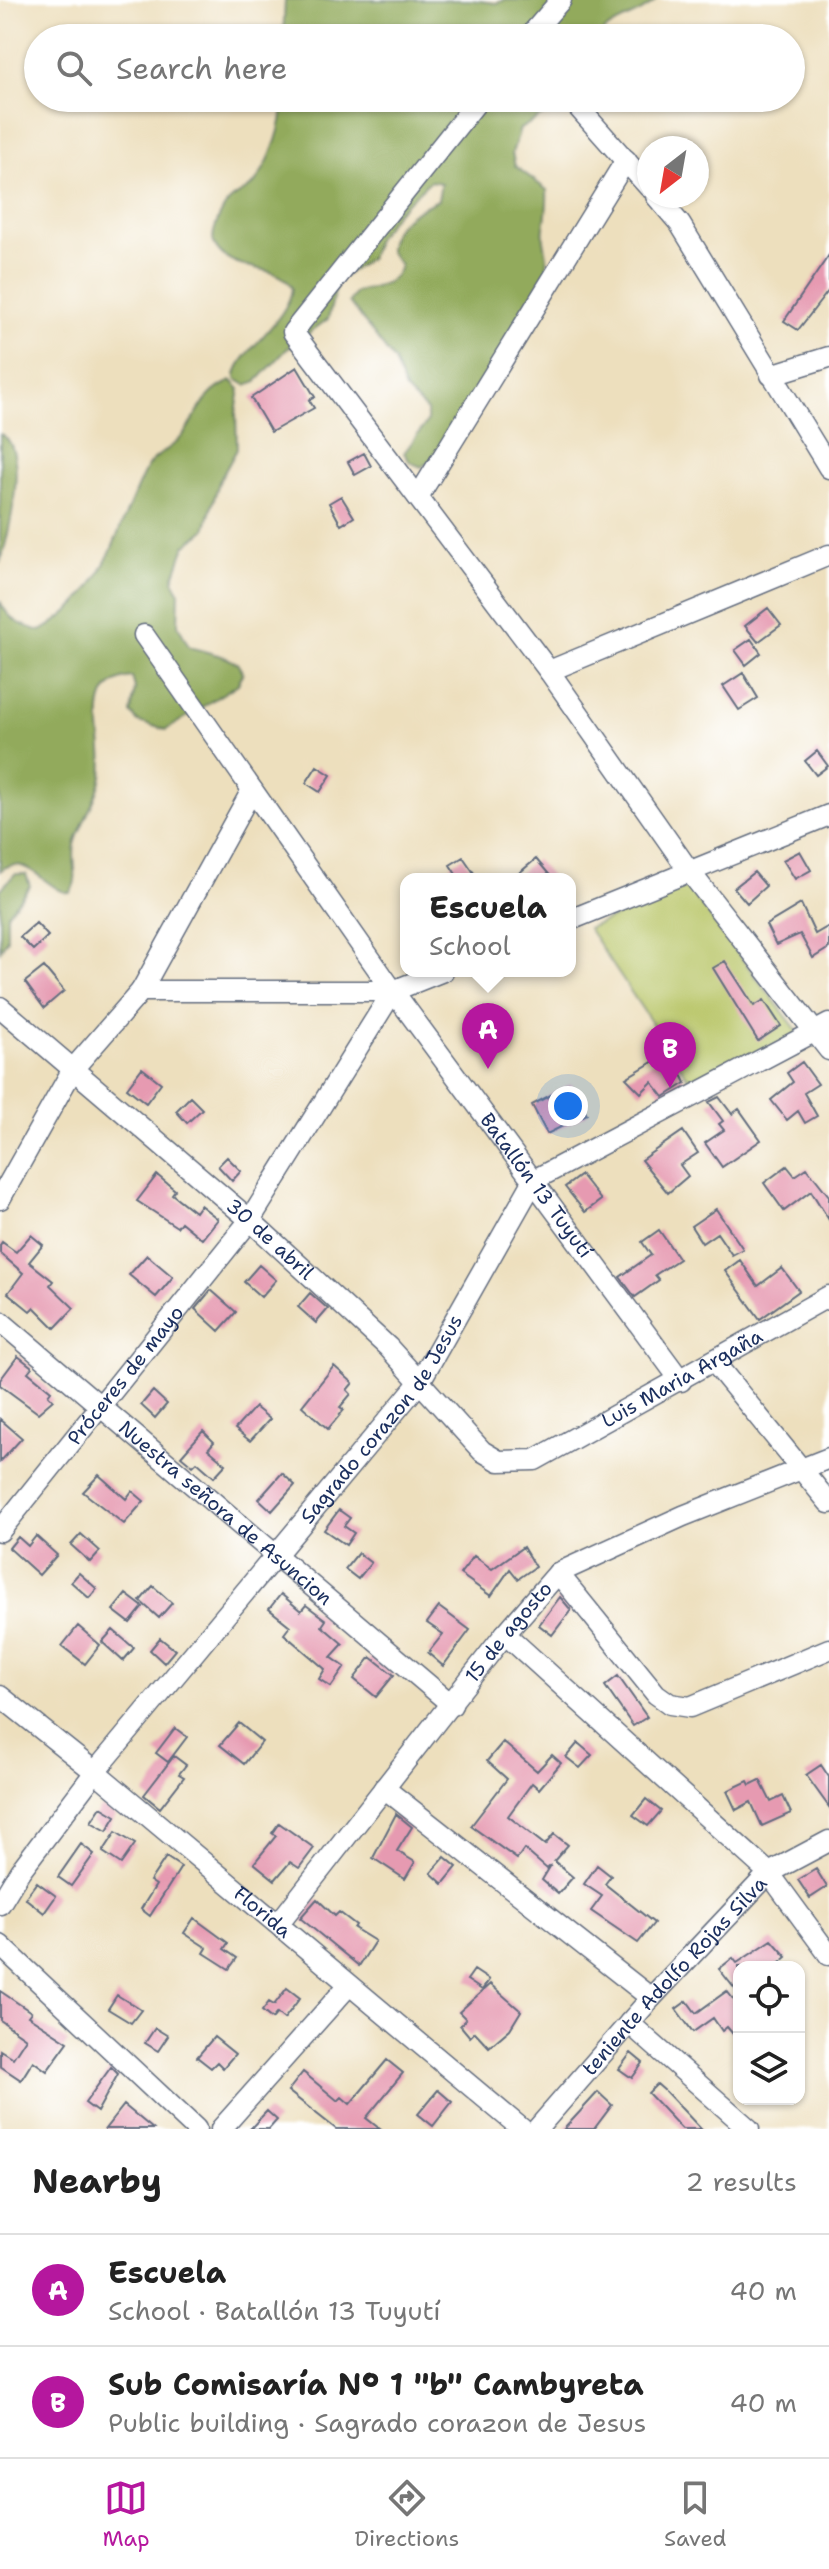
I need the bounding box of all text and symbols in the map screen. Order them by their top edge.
search box [24,24,805,112]
icon: search [52,46,96,90]
text: Search here [116,48,287,89]
north arrow [637,136,709,208]
popup [400,873,576,977]
text: Escuela [429,887,547,928]
text: School [429,928,511,963]
pin: A [462,1003,514,1069]
pin: B [644,1022,696,1088]
your location [548,1086,588,1126]
street label: Batallón 13 Tuyutí [474,1108,599,1263]
street label: 30 de abril [221,1192,319,1285]
street label: Próceres de mayo [61,1300,189,1450]
street label: Sagrado corazon de Jesus [295,1310,468,1529]
street label: Luis Maria Argaña [597,1323,767,1433]
street label: Nuestra señora de Asuncion [113,1414,338,1611]
street label: 15 de agosto [459,1576,558,1688]
street label: teniente Adolfo Rojas Silva [577,1870,773,2081]
street label: Florida [228,1880,297,1944]
map controls [733,1961,805,2105]
button: locate [733,1961,805,2033]
button: layers [733,2033,805,2105]
text: Nearby [32,2158,162,2204]
text: 2 results [685,2164,797,2199]
text: Escuela [108,2252,226,2293]
text: A [48,2273,68,2308]
text: 40 m [730,2273,797,2308]
text: School · Batallón 13 Tuyutí [108,2293,441,2328]
text: Sub Comisaría N° 1 "b" Cambyreta [108,2364,644,2405]
text: B [50,2385,66,2420]
text: 40 m [730,2385,797,2420]
text: Public building · Sagrado corazon de Jesus [108,2405,646,2440]
tab: Map [102,2476,150,2553]
tab: Directions [354,2476,459,2553]
tab: Saved [664,2476,727,2553]

